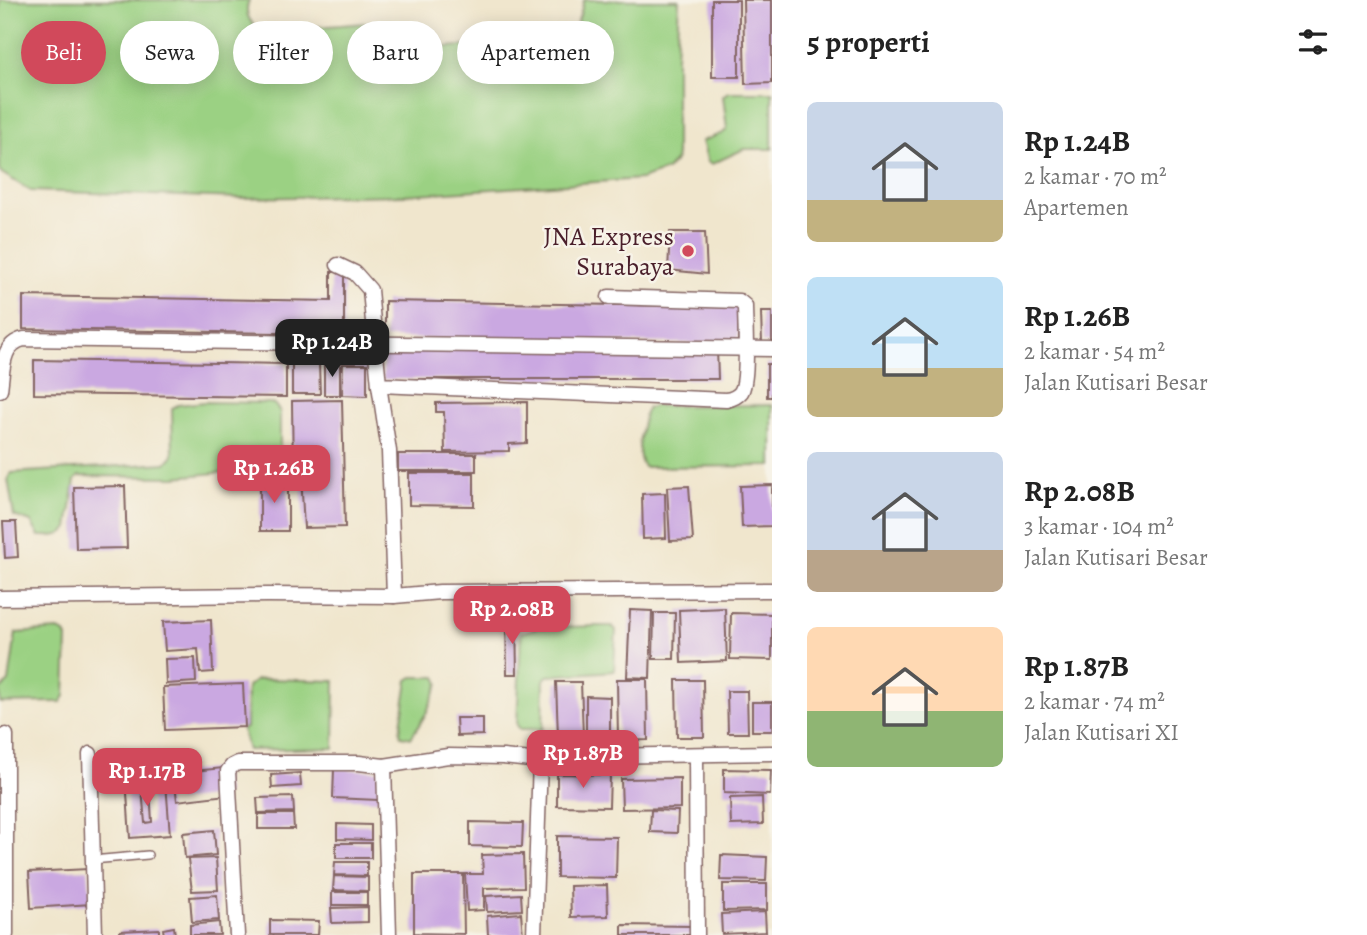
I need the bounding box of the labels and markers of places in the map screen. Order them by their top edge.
place label: JNA Express Surabaya [543,219,674,284]
marker: JNA Express Surabaya [680,243,696,259]
pin: Rp 1.24B [260,320,404,379]
pin: Rp 1.26B [202,446,346,505]
pin: Rp 2.08B [440,586,584,646]
pin: Rp 1.87B [511,730,655,790]
pin: Rp 1.17B [75,748,219,808]

